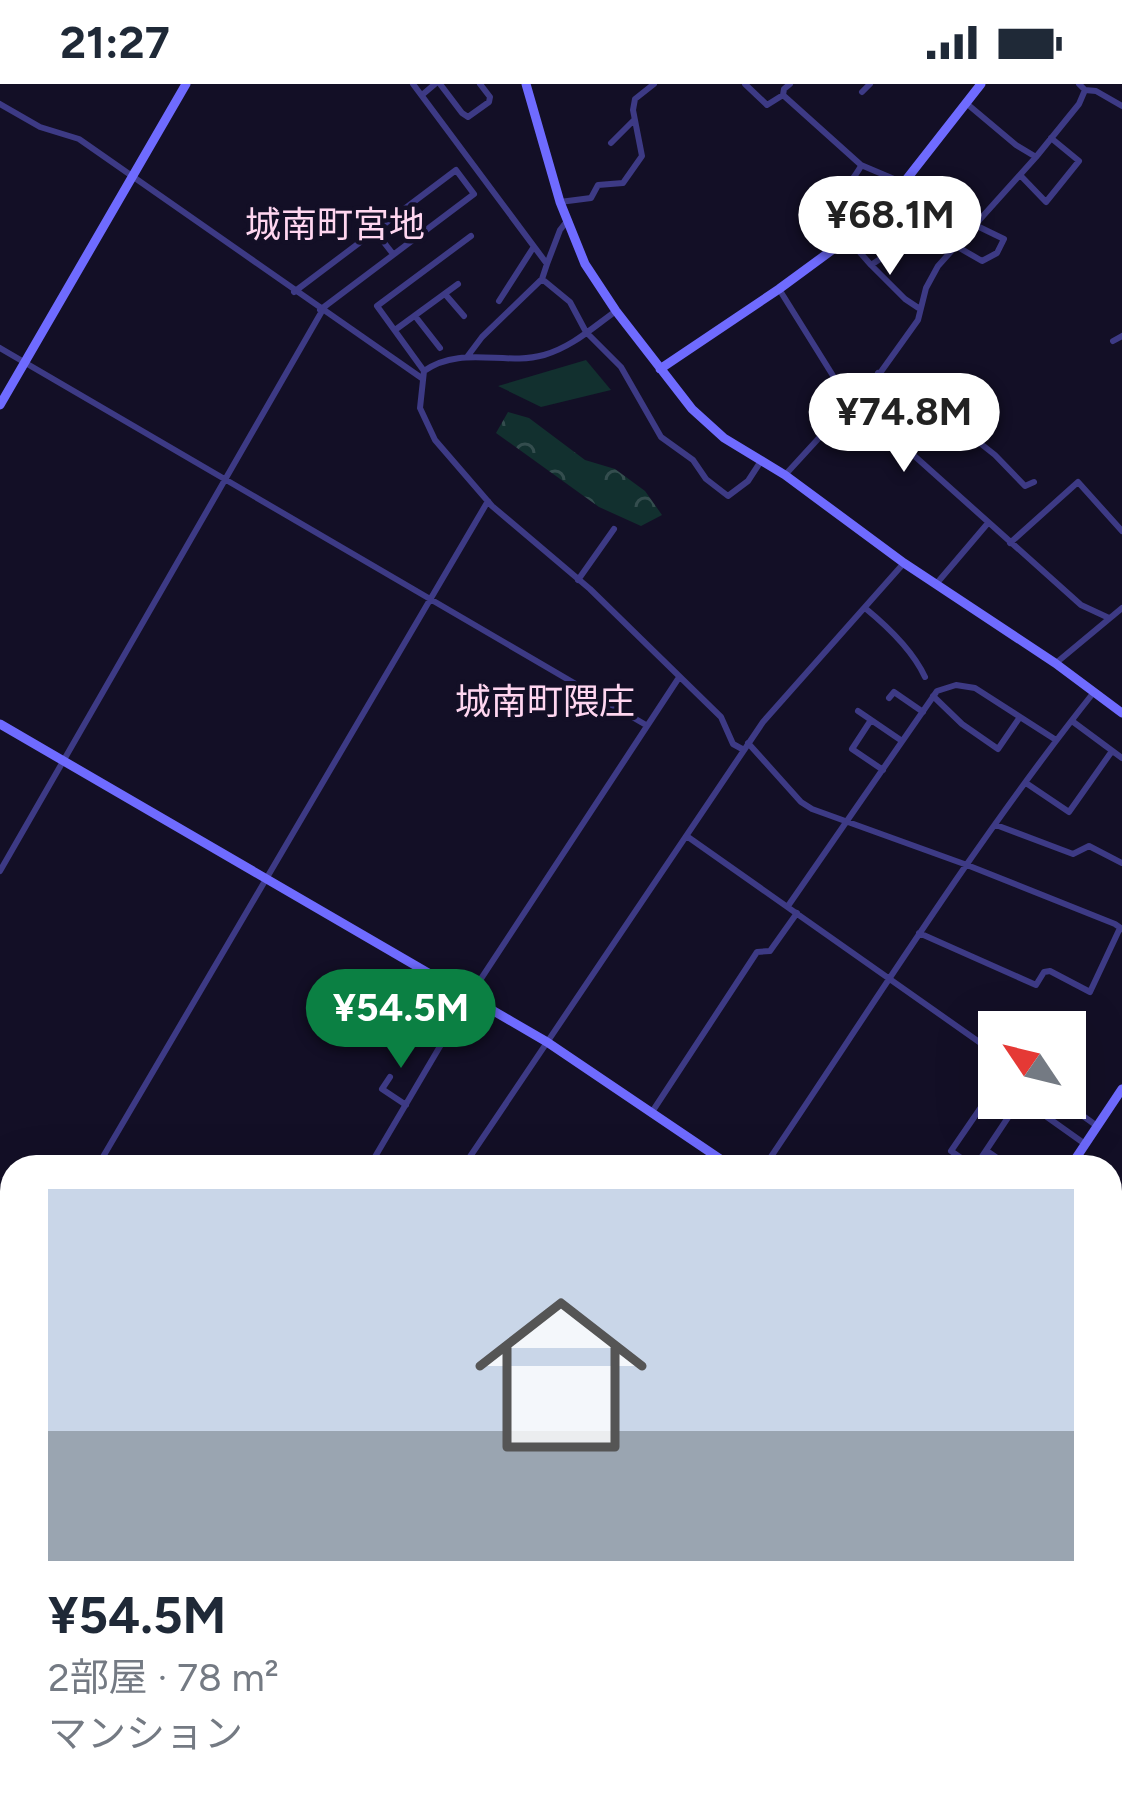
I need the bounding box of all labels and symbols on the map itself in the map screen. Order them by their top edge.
pin: ¥68.1M [792,176,988,278]
district label: 城南町宮地 [245,203,425,246]
pin: ¥74.8M [806,373,1002,475]
district label: 城南町隈庄 [455,680,635,723]
pin: ¥54.5M [303,969,499,1071]
north arrow [978,1011,1086,1119]

